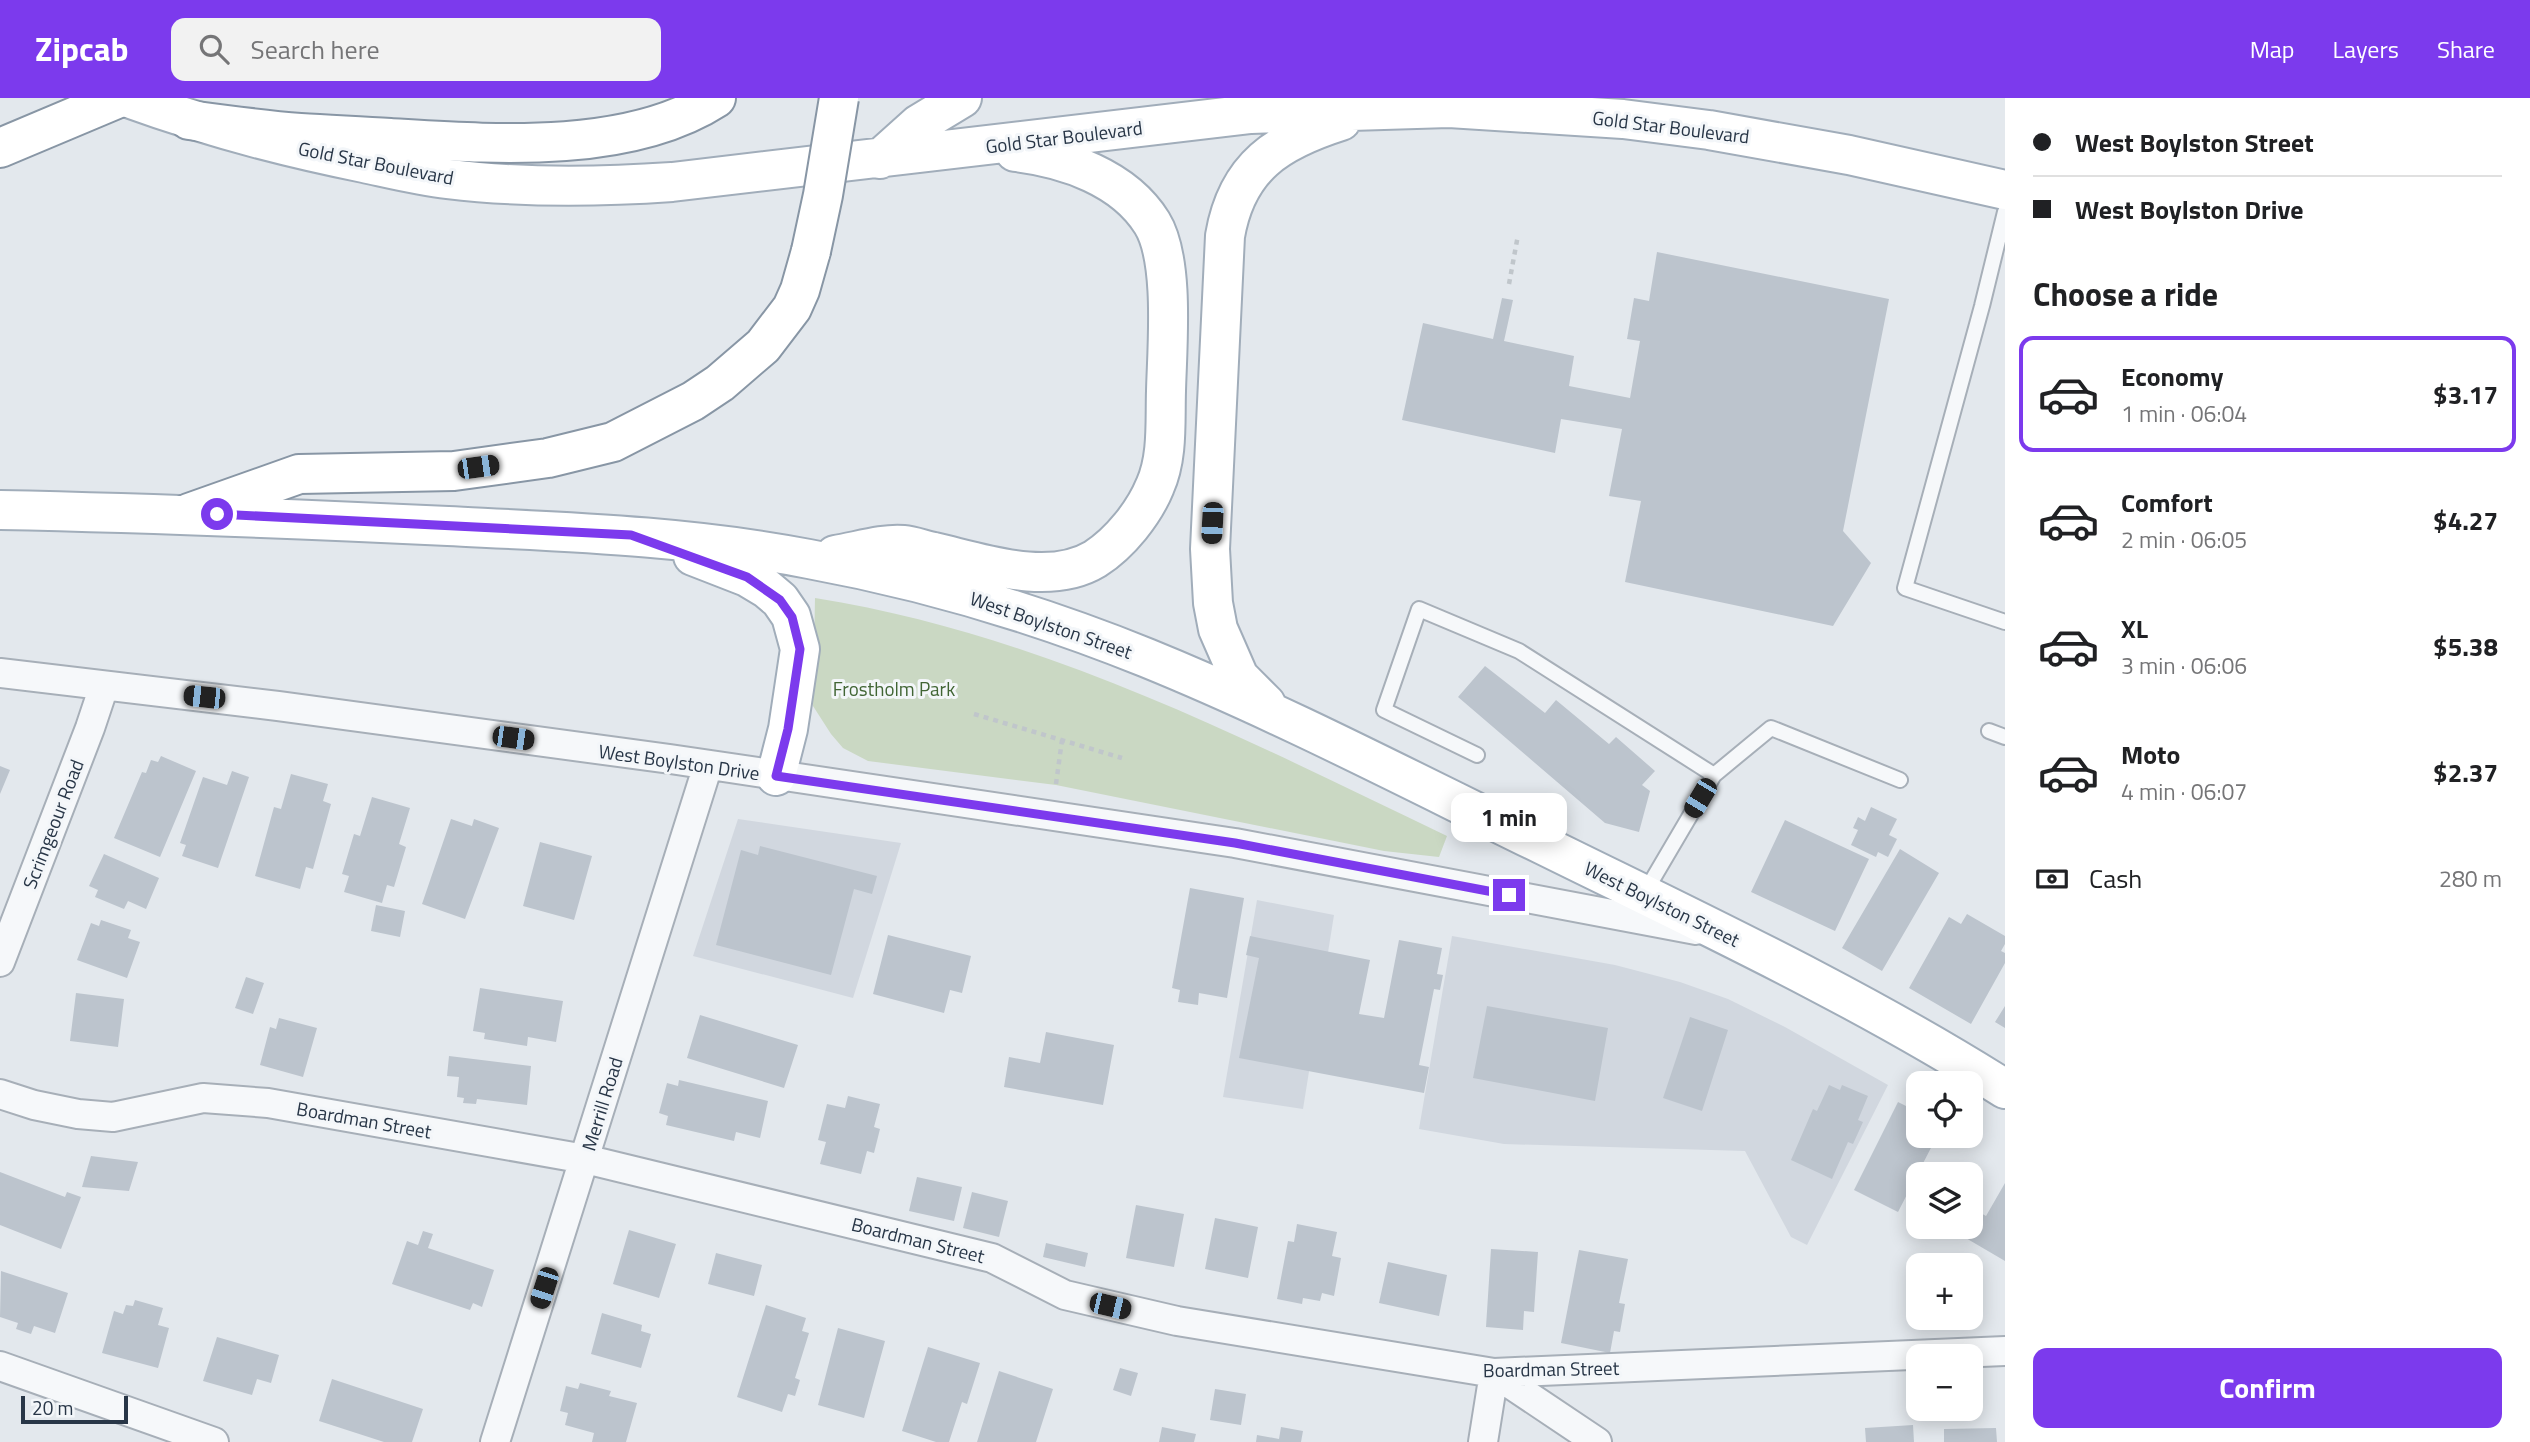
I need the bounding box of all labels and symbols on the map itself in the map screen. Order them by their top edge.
street label: Gold Star Boulevard [1591,102,1751,151]
street label: Gold Star Boulevard [984,112,1144,161]
street label: Gold Star Boulevard [296,133,456,192]
car [456,454,501,480]
route start [201,498,233,530]
car [1201,501,1224,545]
street label: West Boylston Street [966,583,1136,666]
park label: Frostholm Park [833,674,955,703]
car [183,684,226,710]
car [491,725,536,751]
street label: West Boylston Drive [597,736,761,787]
street label: Scrimgeour Road [15,755,91,893]
car [1681,775,1720,821]
callout: 1 min [1451,794,1567,842]
street label: West Boylston Street [1580,853,1745,954]
route end [1493,879,1525,911]
street label: Merrill Road [573,1053,630,1154]
street label: Boardman Street [294,1093,434,1146]
street label: Boardman Street [848,1209,988,1270]
car [528,1265,561,1311]
car [1088,1291,1133,1321]
street label: Boardman Street [1483,1353,1620,1384]
scale bar [21,1393,128,1425]

